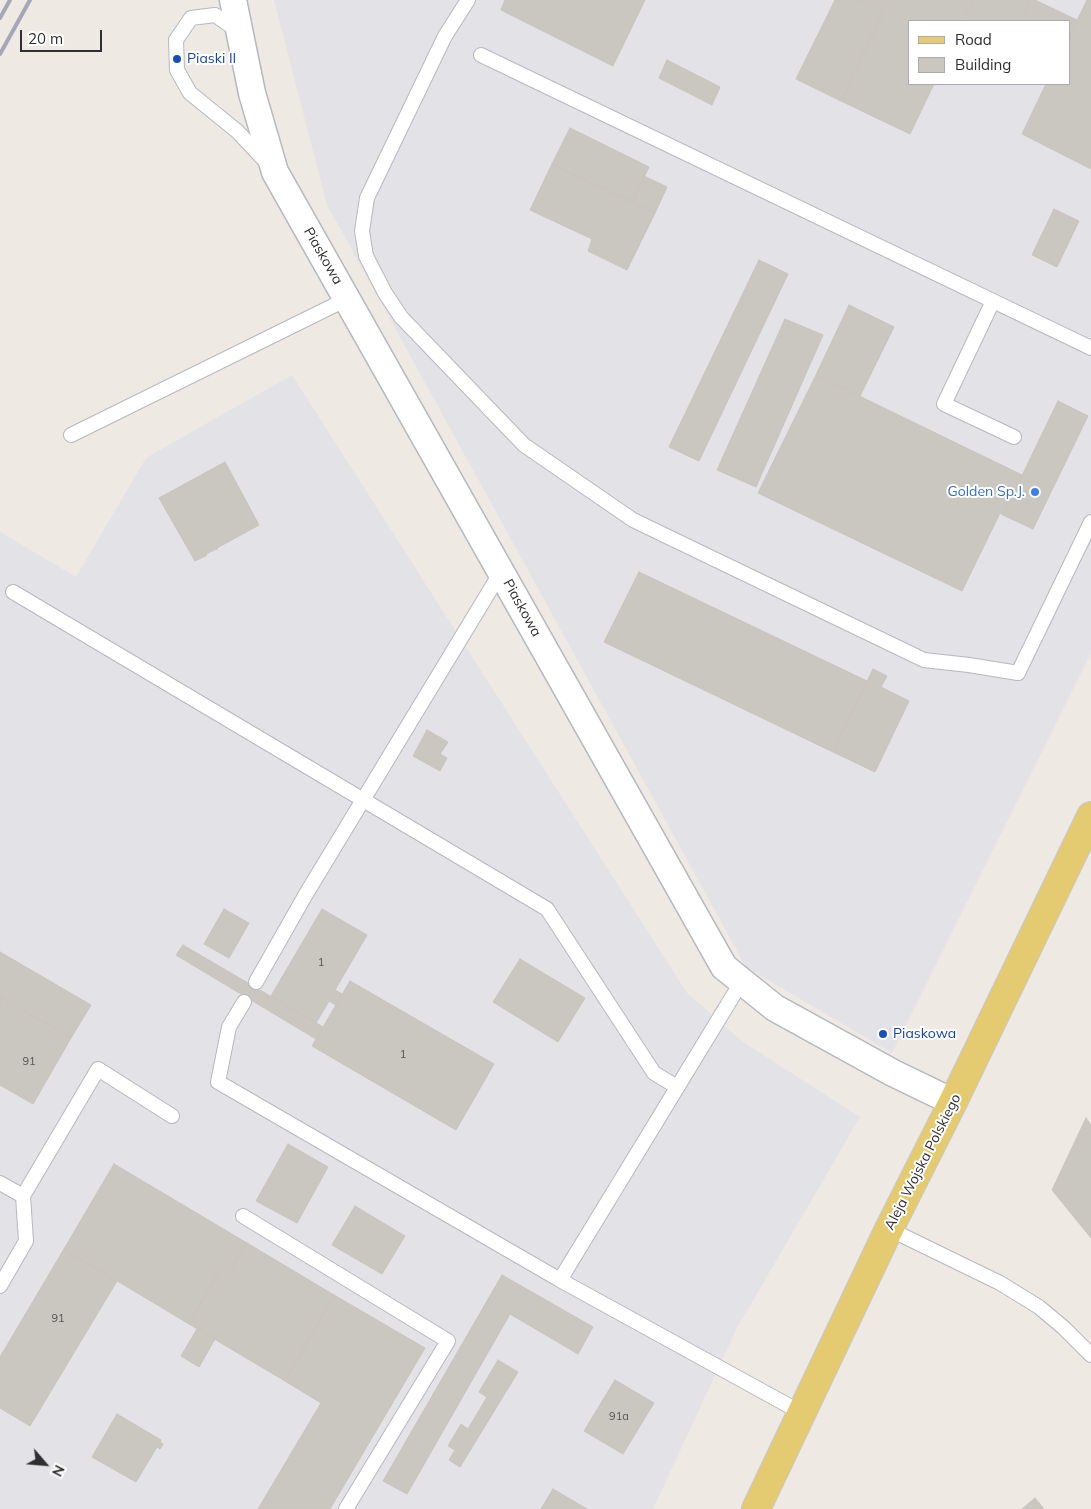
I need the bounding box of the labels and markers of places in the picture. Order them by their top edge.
place label: Piaski II [187,51,236,67]
marker: Piaski II [171,53,183,65]
place label: Golden Sp.J. [948,484,1025,500]
marker: Golden Sp.J. [1029,486,1041,498]
place label: Piaskowa [893,1026,956,1042]
marker: Piaskowa [877,1028,889,1040]

